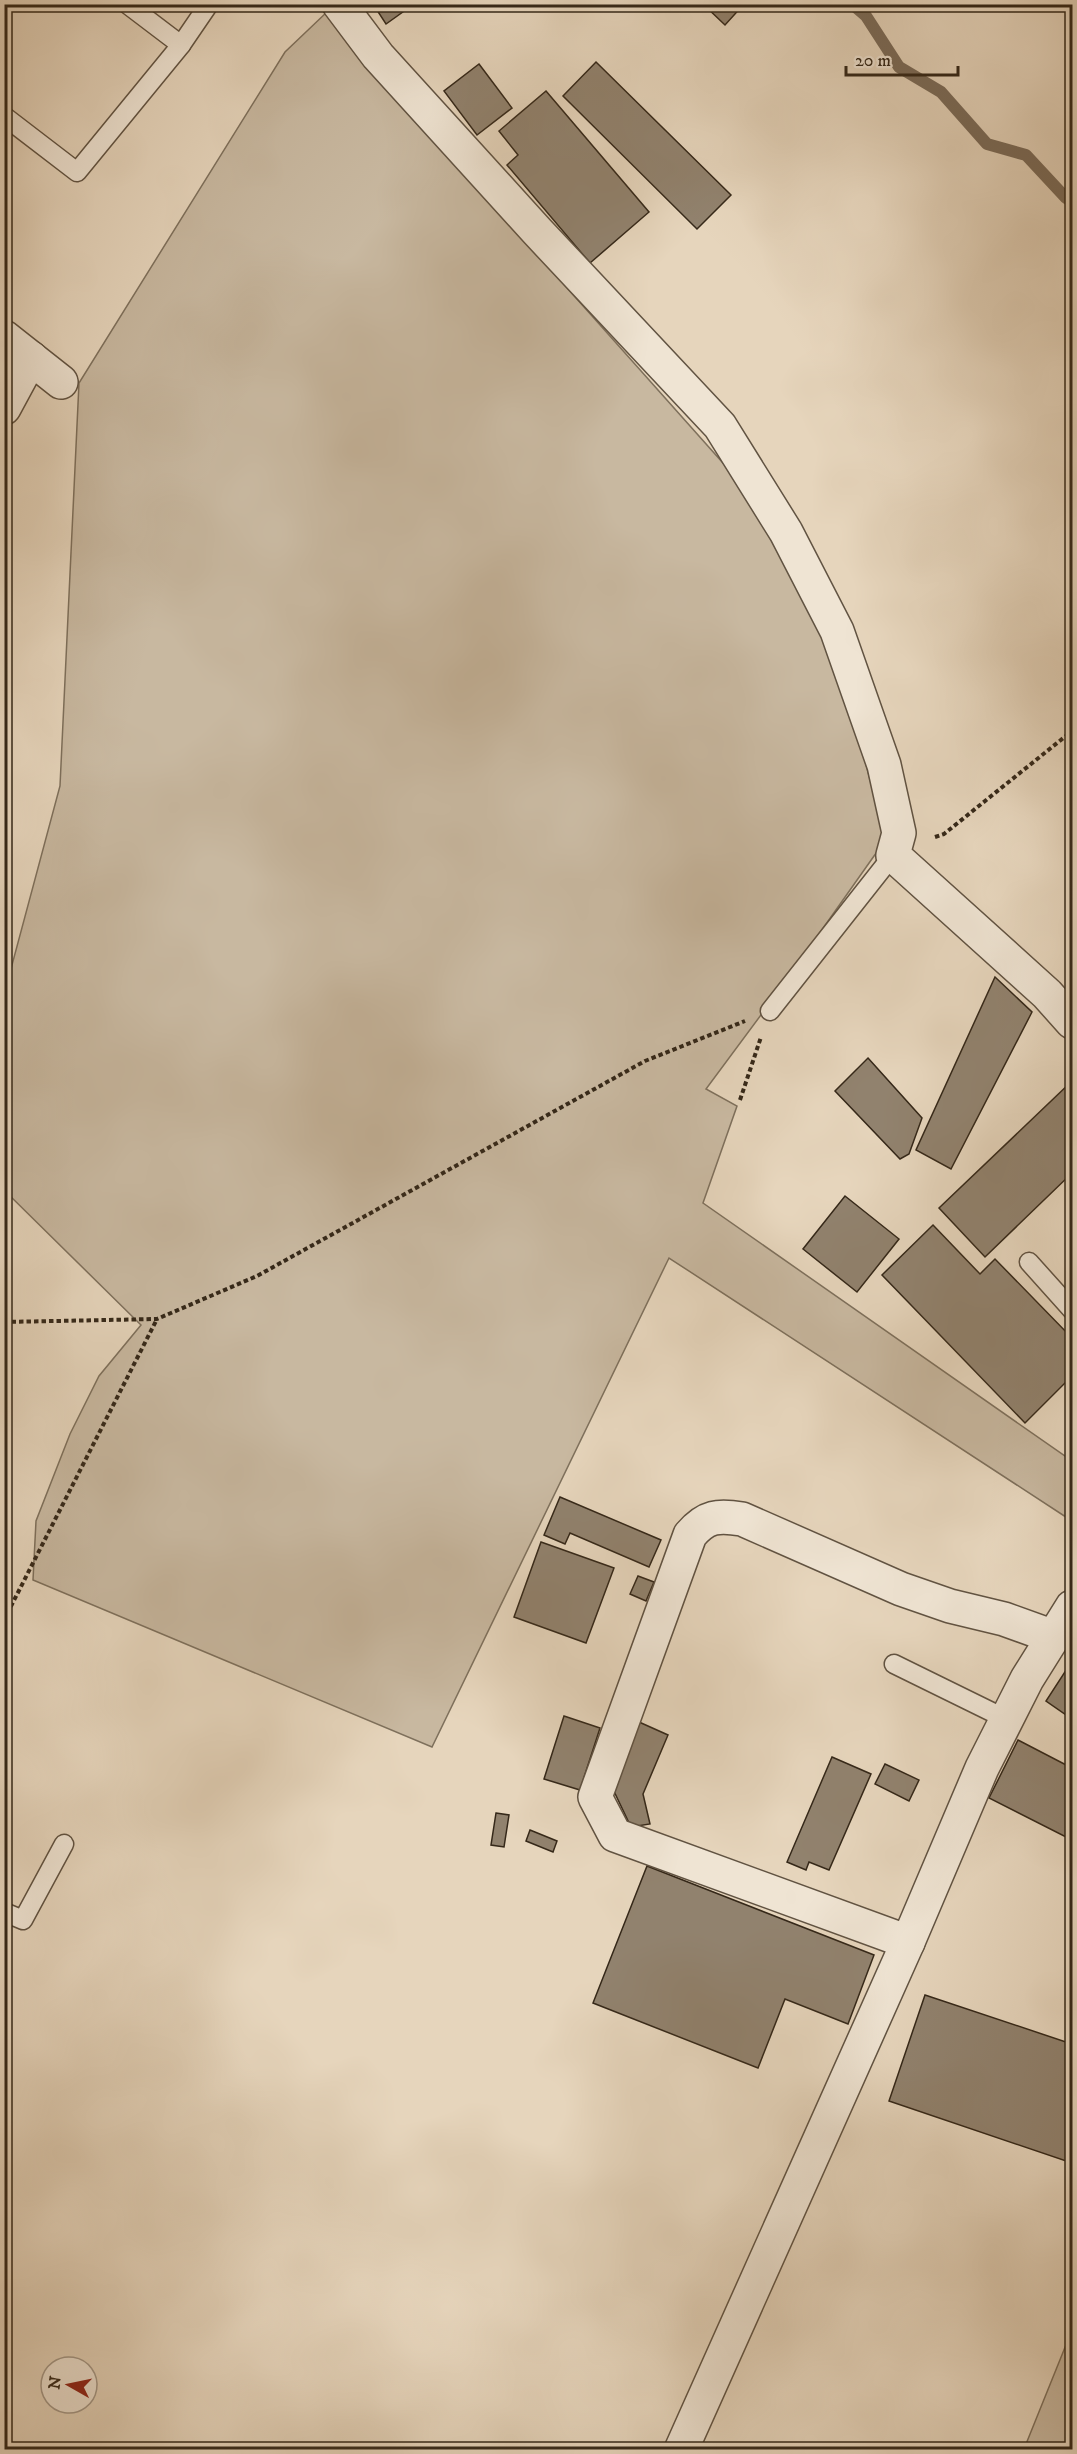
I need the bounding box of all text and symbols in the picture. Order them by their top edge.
scale bar [846,39,958,77]
text: 20 m [855,50,891,72]
north arrow [39,2355,99,2415]
text: N [44,2375,66,2391]

